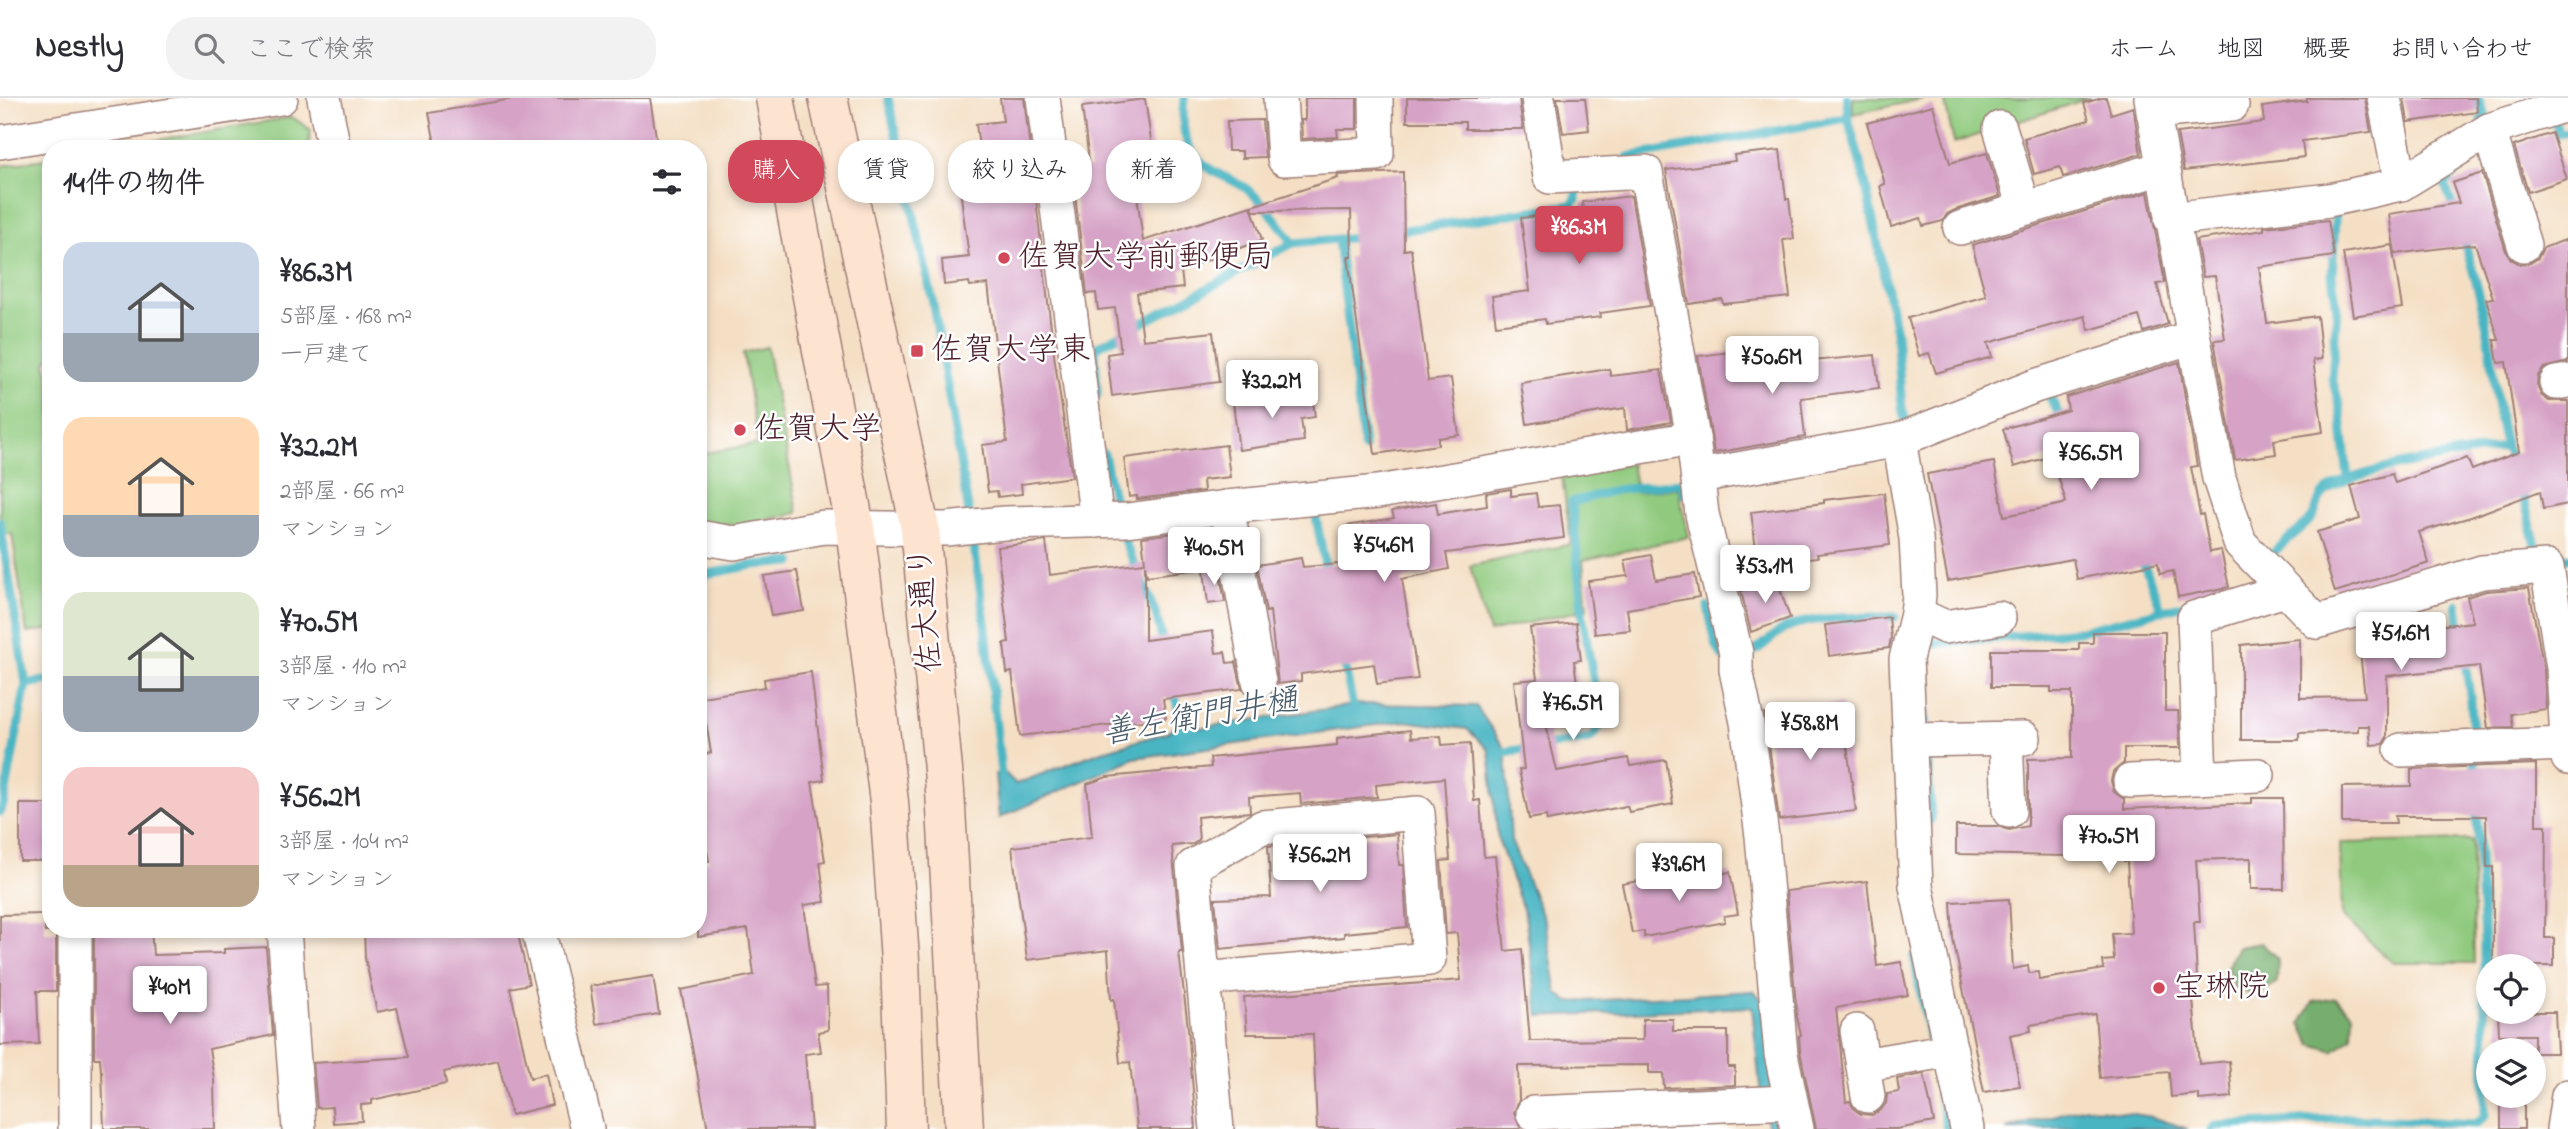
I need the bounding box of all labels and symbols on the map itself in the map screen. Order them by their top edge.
pin: ¥86.3M [1522,206,1636,266]
place label: 佐賀大学前郵便局 [1018,235,1274,282]
marker: 佐賀大学前郵便局 [996,250,1012,266]
place label: 佐賀大学東 [931,328,1091,375]
pin: ¥50.6M [1715,336,1829,396]
marker: 佐賀大学東 [909,343,925,359]
pin: ¥32.2M [1215,360,1329,420]
place label: 佐賀大学 [754,407,882,454]
marker: 佐賀大学 [732,422,748,438]
pin: ¥56.5M [2034,432,2148,492]
pin: ¥54.6M [1327,524,1441,584]
pin: ¥40.5M [1157,528,1271,587]
street label: 佐大通り [898,543,956,675]
pin: ¥53.1M [1708,546,1822,605]
pin: ¥51.6M [2344,612,2458,672]
water label: 善左衛門井樋 [1098,677,1304,759]
pin: ¥76.5M [1516,682,1630,742]
pin: ¥58.8M [1753,702,1867,762]
pin: ¥70.5M [2052,816,2166,875]
pin: ¥56.2M [1263,834,1377,894]
pin: ¥39.6M [1622,844,1736,903]
place label: 宝琳院 [2173,965,2269,1012]
pin: ¥40M [129,967,211,1026]
marker: 宝琳院 [2151,980,2167,996]

